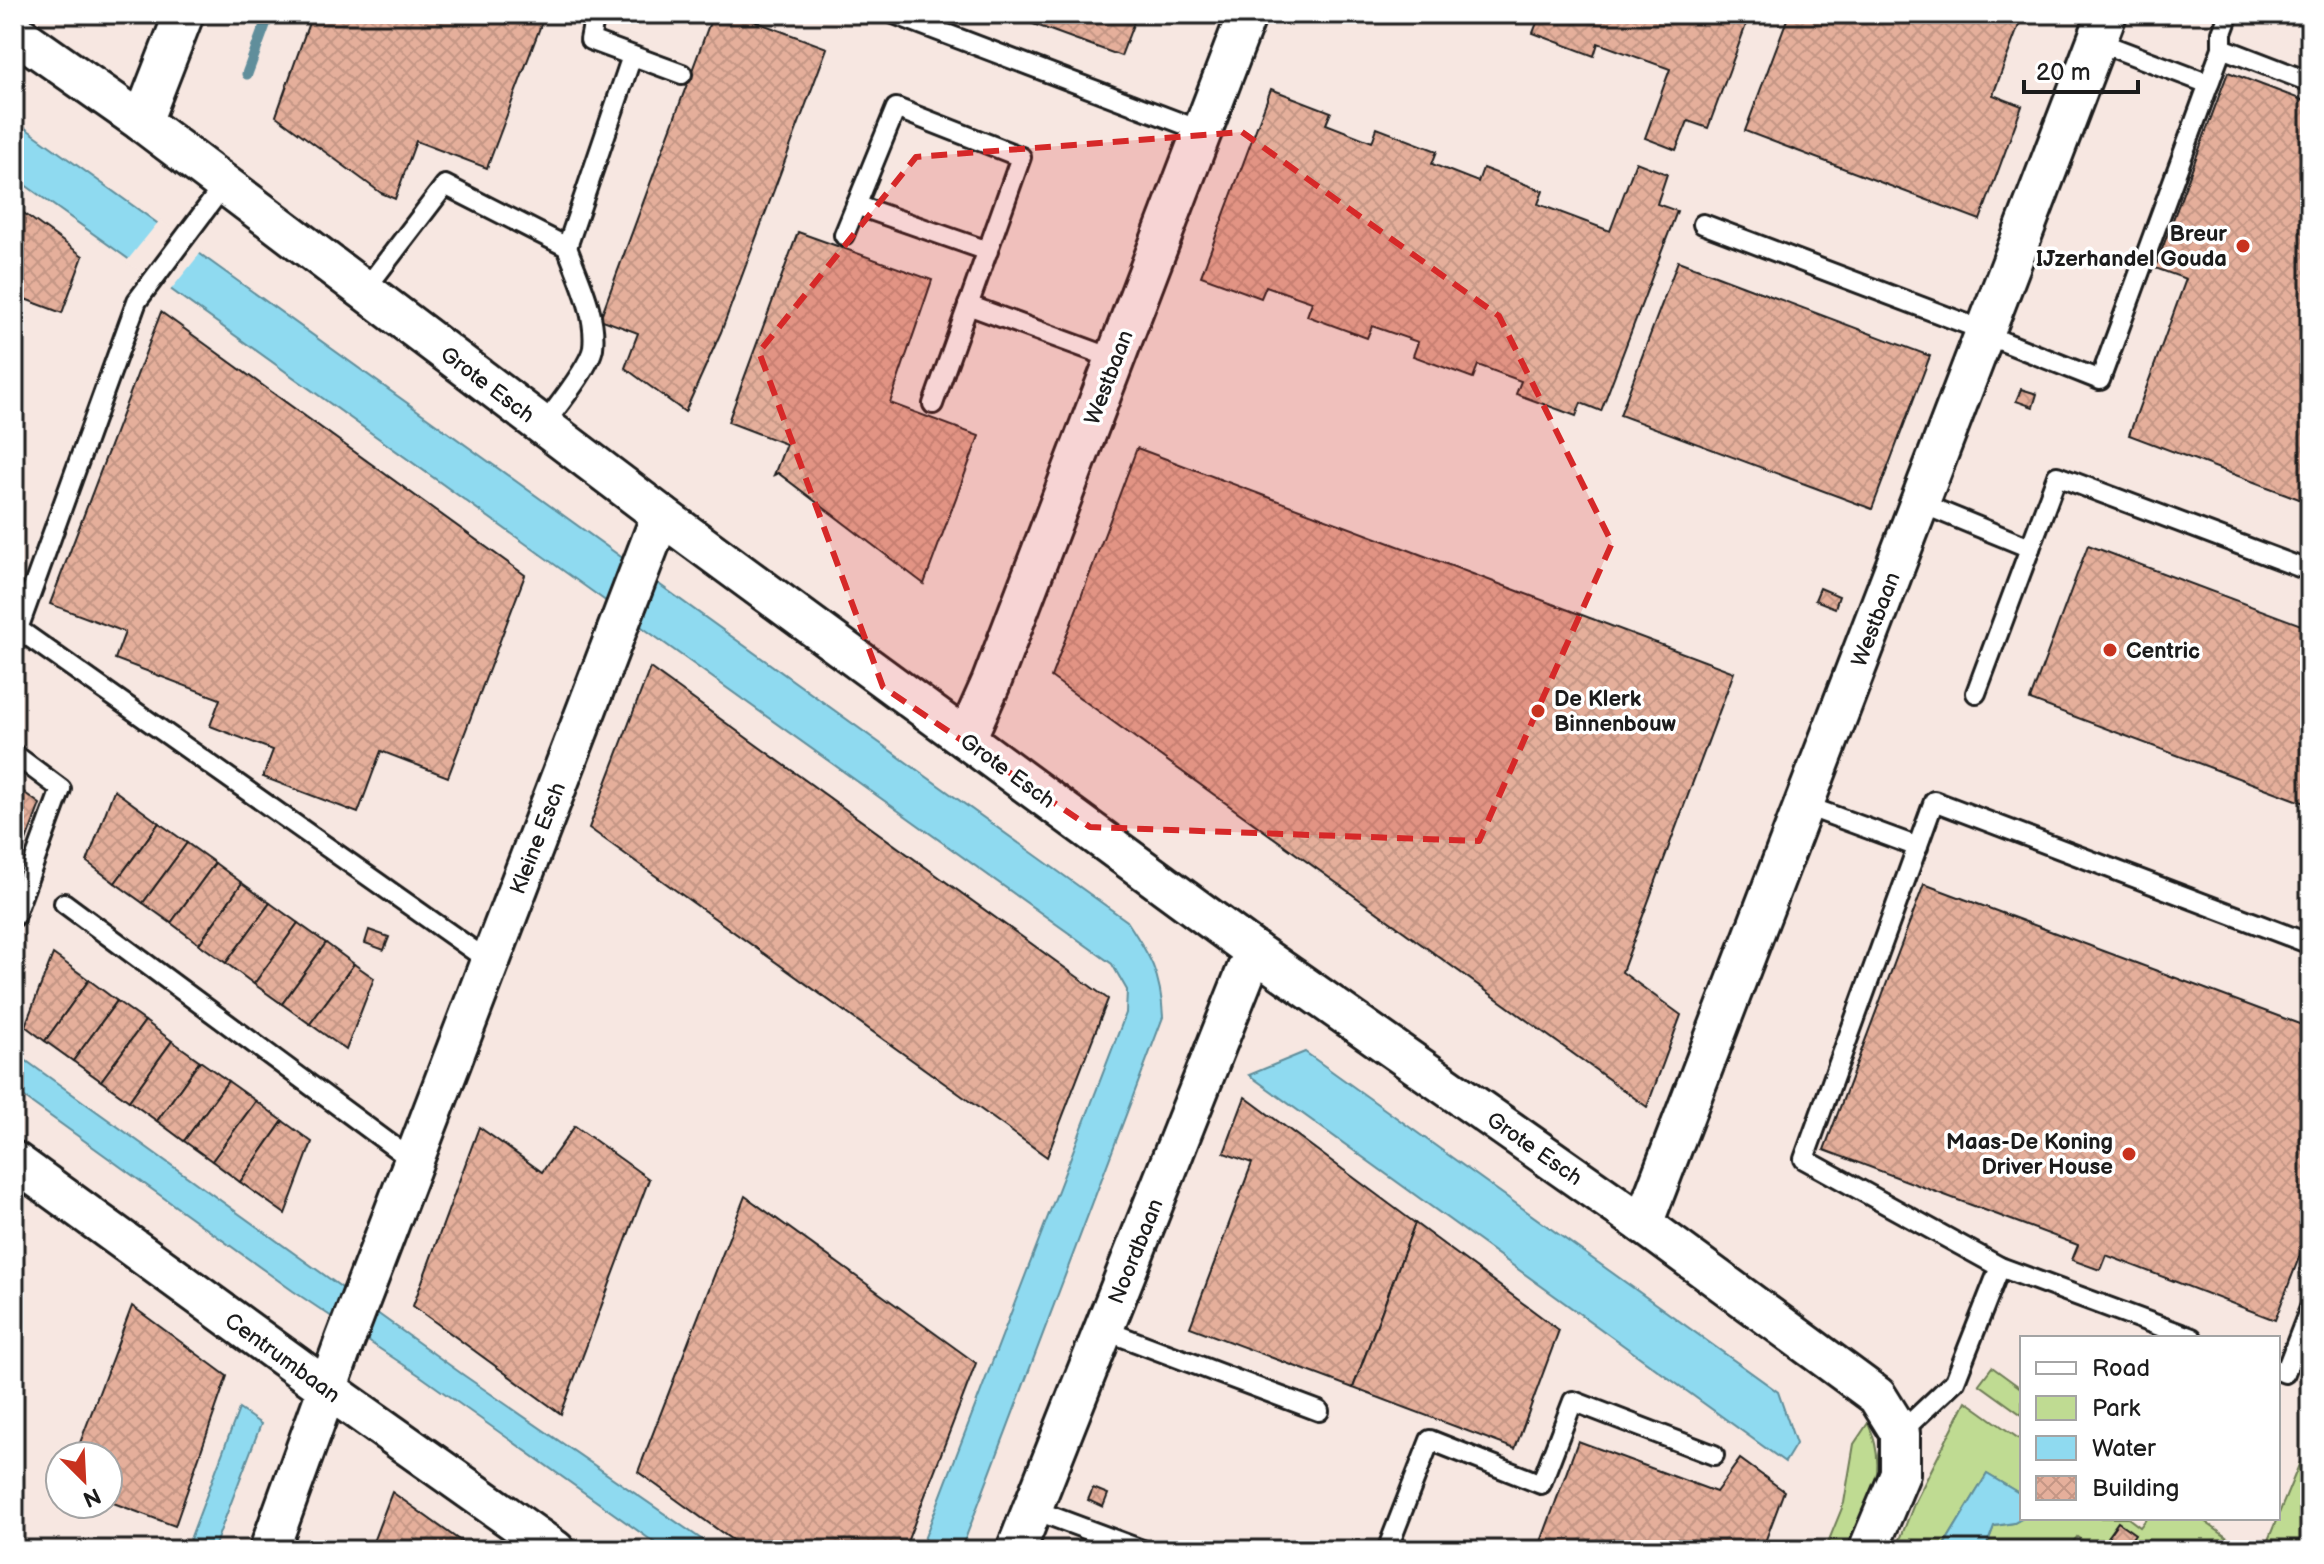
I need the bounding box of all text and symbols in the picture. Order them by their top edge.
scale bar [2024,44,2138,94]
text: 20 m [2036,58,2091,87]
place label: Breur IJzerhandel Gouda [2036,221,2227,273]
marker: Breur IJzerhandel Gouda [2234,237,2252,255]
street label: Westbaan [1079,326,1140,429]
street label: Grote Esch [435,341,539,429]
street label: Westbaan [1846,568,1907,671]
place label: Centric [2126,638,2200,665]
marker: Centric [2101,641,2119,659]
place label: De Klerk Binnenbouw [1554,686,1676,738]
marker: De Klerk Binnenbouw [1529,702,1547,720]
street label: Grote Esch [954,728,1060,815]
street label: Kleine Esch [505,779,572,898]
street label: Grote Esch [1481,1106,1587,1192]
place label: Maas-De Koning Driver House [1946,1129,2113,1181]
marker: Maas-De Koning Driver House [2120,1145,2138,1163]
street label: Noordbaan [1103,1195,1170,1308]
street label: Centrumbaan [219,1307,345,1409]
legend [2020,1336,2280,1520]
text: Road [2092,1354,2150,1383]
text: Park [2092,1394,2140,1423]
text: Water [2092,1434,2156,1463]
north arrow [44,1440,124,1520]
text: Building [2092,1474,2179,1503]
text: N [78,1481,105,1513]

